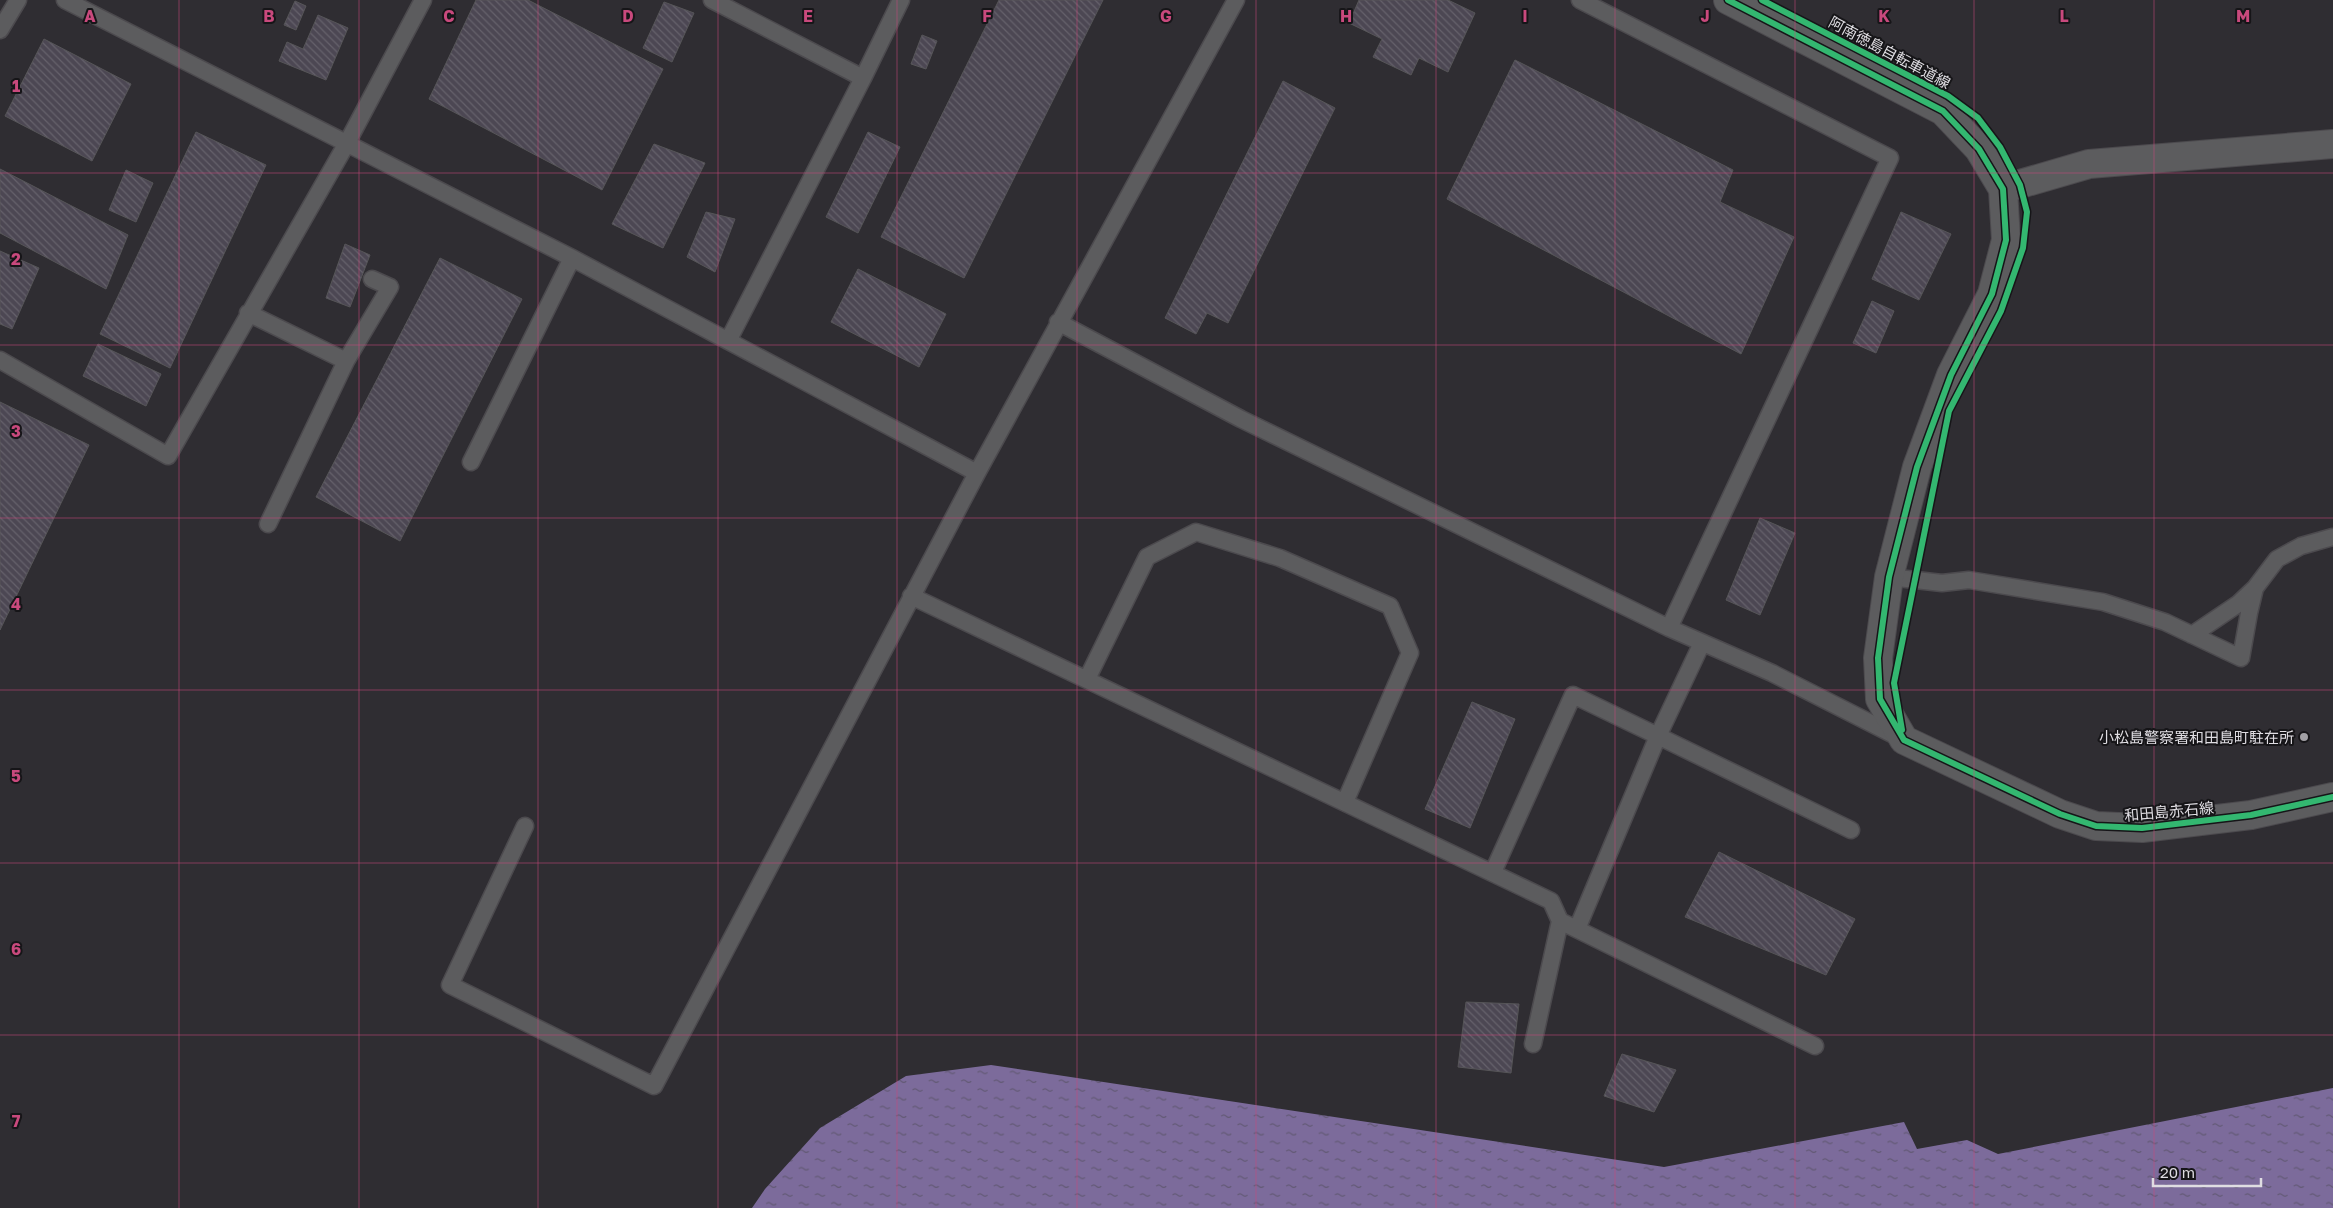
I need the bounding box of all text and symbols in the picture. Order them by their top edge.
text: A [84,6,96,26]
text: B [263,6,275,26]
text: C [443,6,455,26]
text: D [622,6,634,26]
text: E [803,6,813,26]
text: F [982,6,992,26]
text: G [1160,6,1172,26]
text: H [1340,6,1352,26]
text: I [1522,6,1528,26]
text: J [1700,6,1710,26]
text: K [1878,6,1890,26]
text: L [2059,6,2069,26]
text: M [2236,6,2250,26]
street label: 阿南徳島自転車道線 [1826,12,1954,92]
text: 1 [12,76,20,96]
text: 2 [11,249,21,269]
text: 3 [11,421,21,441]
text: 4 [11,594,21,614]
place label: 小松島警察署和田島町駐在所 [2099,728,2294,746]
marker: 小松島警察署和田島町駐在所 [2298,731,2310,743]
text: 5 [11,766,21,786]
street label: 和田島赤石線 [2123,798,2215,824]
text: 6 [11,939,21,959]
text: 7 [12,1111,21,1131]
scale bar [2153,1156,2260,1188]
text: 20 m [2160,1163,2195,1181]

